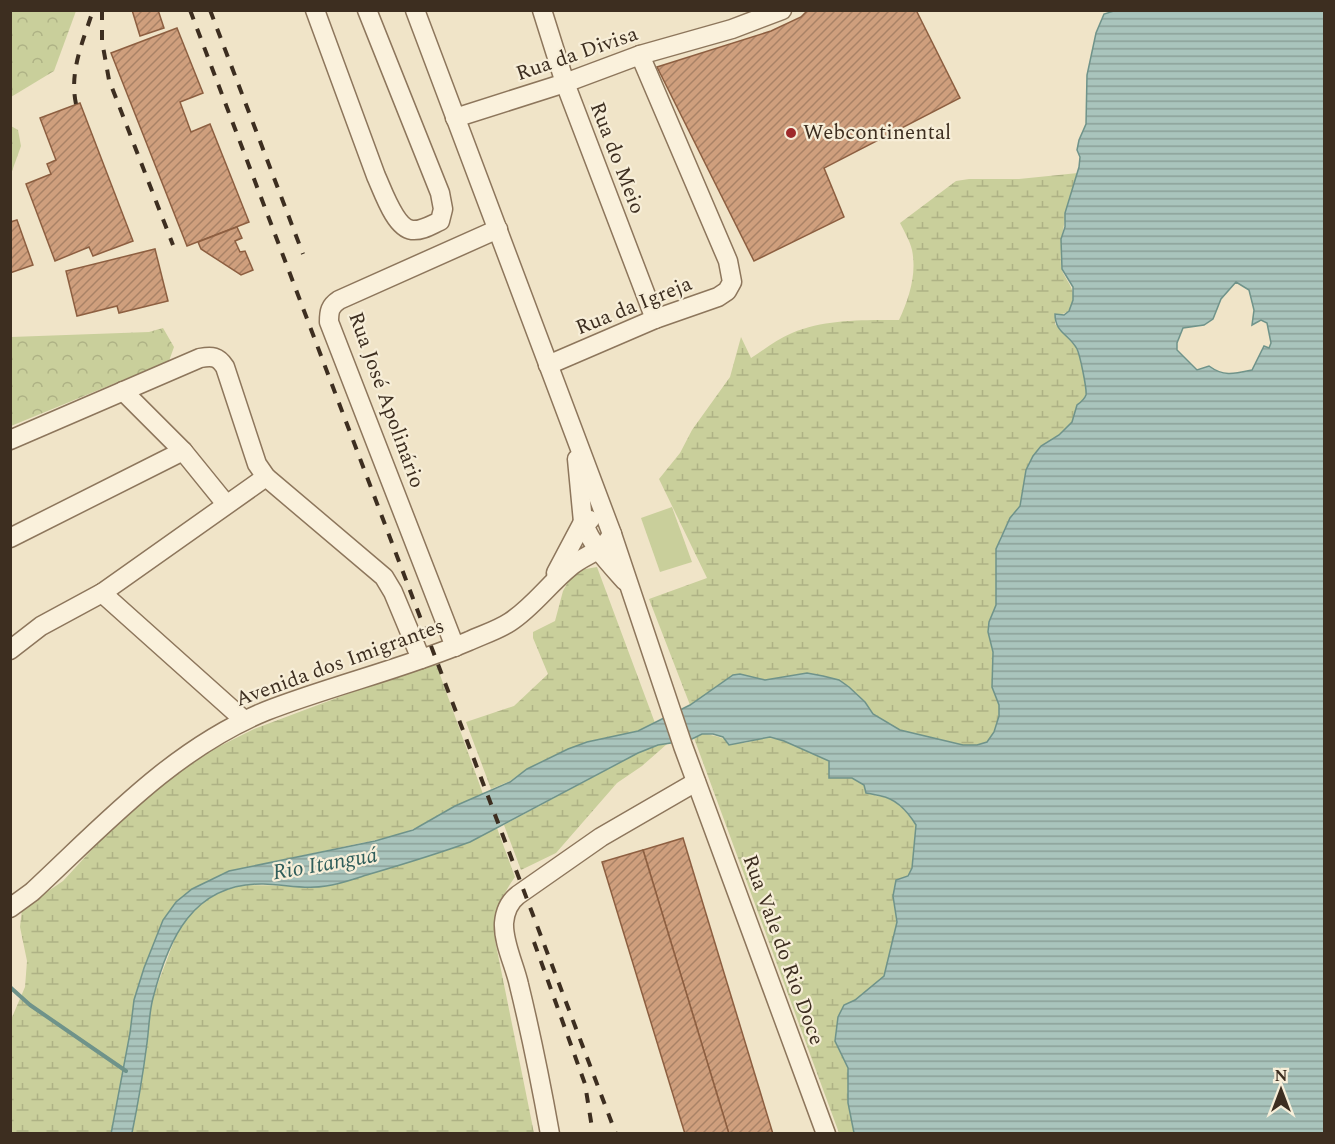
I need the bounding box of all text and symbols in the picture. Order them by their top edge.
street label: Rua da Divisa [512,18,643,90]
street label: Rua do Meio [581,97,653,219]
place label: Webcontinental [803,117,951,149]
marker: Webcontinental [784,126,798,140]
street label: Rua da Igreja [571,268,698,344]
street label: Rua José Apolinário [339,307,433,493]
street label: Avenida dos Imigrantes [231,610,449,716]
water label: Rio Itanguá [270,838,381,889]
street label: Rua Vale do Rio Doce [734,850,832,1050]
north arrow [1251,1060,1311,1120]
text: N [1274,1064,1288,1088]

